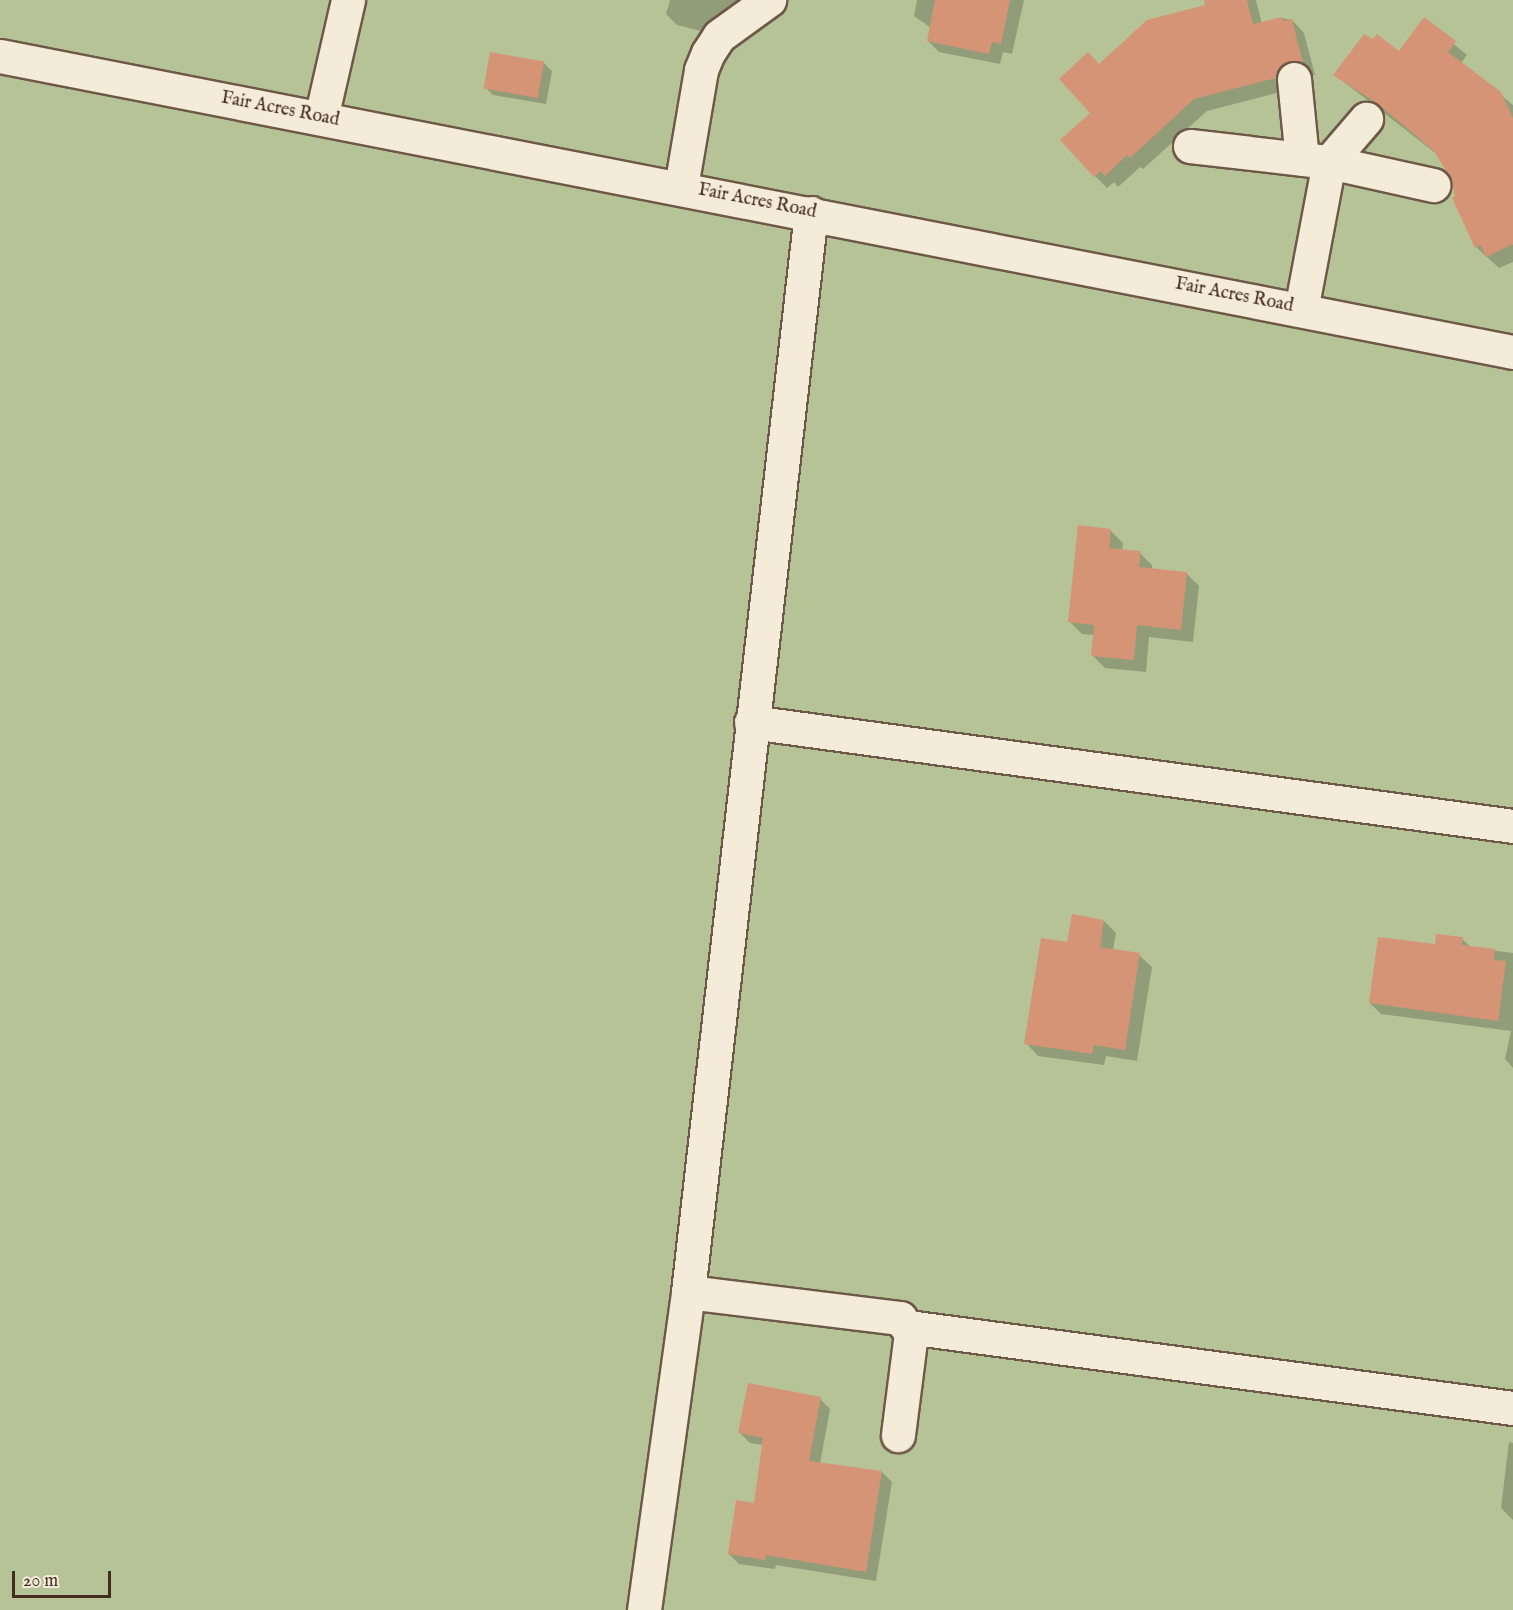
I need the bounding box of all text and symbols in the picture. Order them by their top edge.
street label: Fair Acres Road [219,88,341,132]
street label: Fair Acres Road [696,180,818,224]
street label: Fair Acres Road [1173,274,1295,318]
scale bar [15,1559,114,1597]
text: 20 m [23,1570,58,1593]

